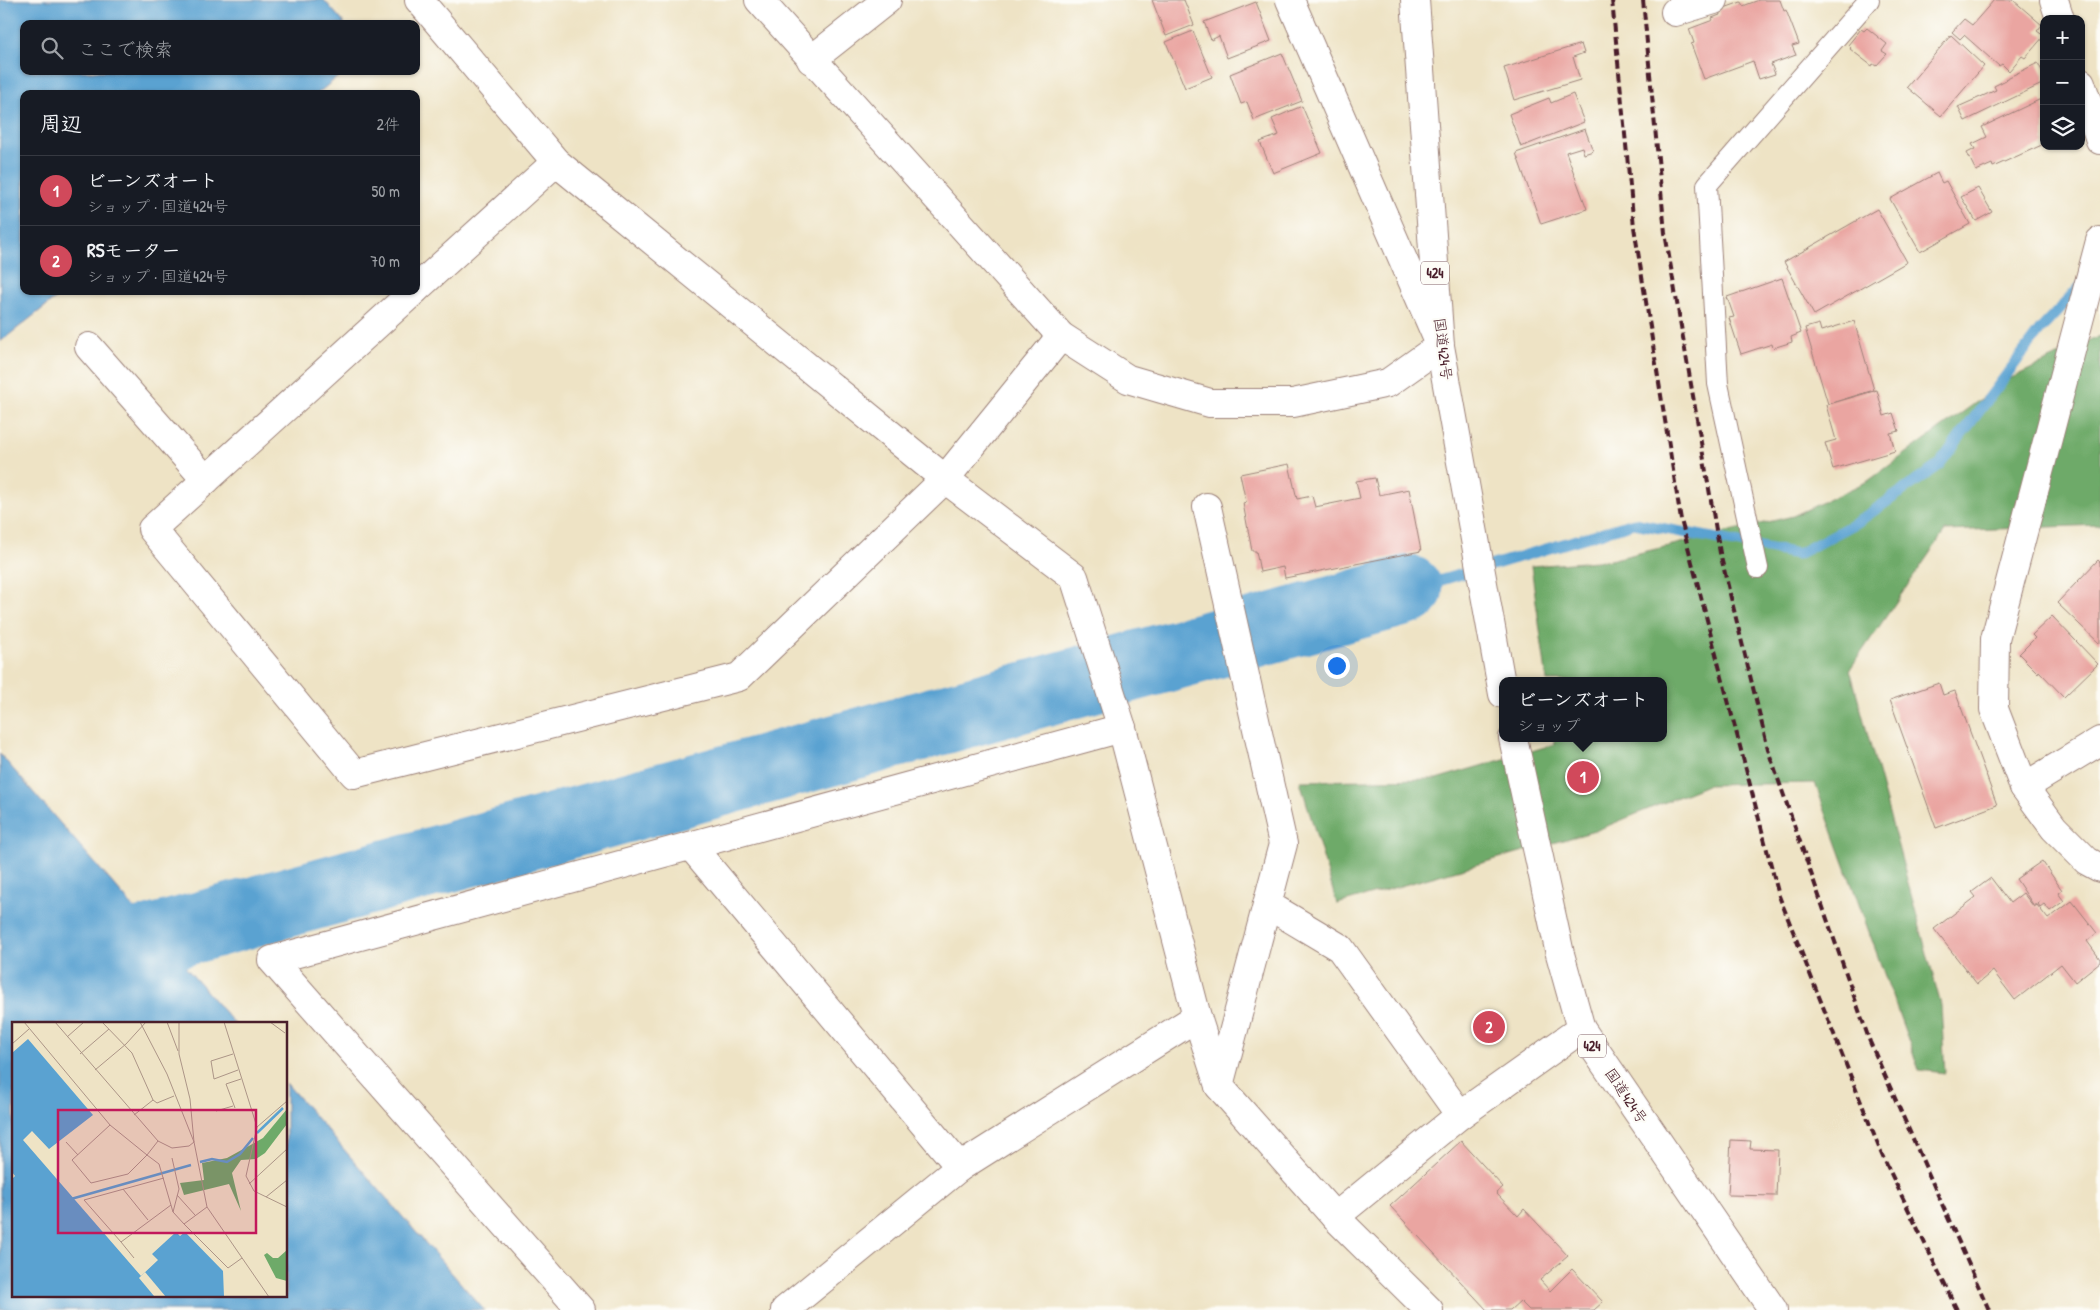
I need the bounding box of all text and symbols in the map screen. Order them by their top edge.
map controls [2040,15,2085,150]
button: + [2040,15,2085,60]
search box [20,20,420,75]
icon: search [38,34,66,62]
text: ここで検索 [78,36,173,62]
button: − [2040,60,2085,105]
button: layers [2040,105,2085,150]
text: 周辺 [40,109,82,138]
text: 2件 [377,113,400,135]
text: ビーンズオート [87,167,218,193]
text: 1 [53,180,59,202]
text: 50 m [372,180,400,202]
text: ショップ · 国道424号 [87,195,228,217]
text: RSモーター [87,237,180,263]
text: 2 [52,250,60,272]
text: 70 m [370,250,400,272]
road number: 424 [1421,262,1449,284]
text: ショップ · 国道424号 [87,265,228,287]
street label: 国道424号 [1429,316,1458,382]
your location [1324,653,1350,679]
popup [1499,677,1667,742]
text: ビーンズオート [1517,686,1649,712]
text: ショップ [1517,714,1581,736]
pin: 1 [1567,758,1599,796]
pin: 2 [1473,1008,1505,1046]
inset map [12,1022,288,1298]
road number: 424 [1578,1034,1606,1058]
street label: 国道424号 [1600,1064,1653,1128]

